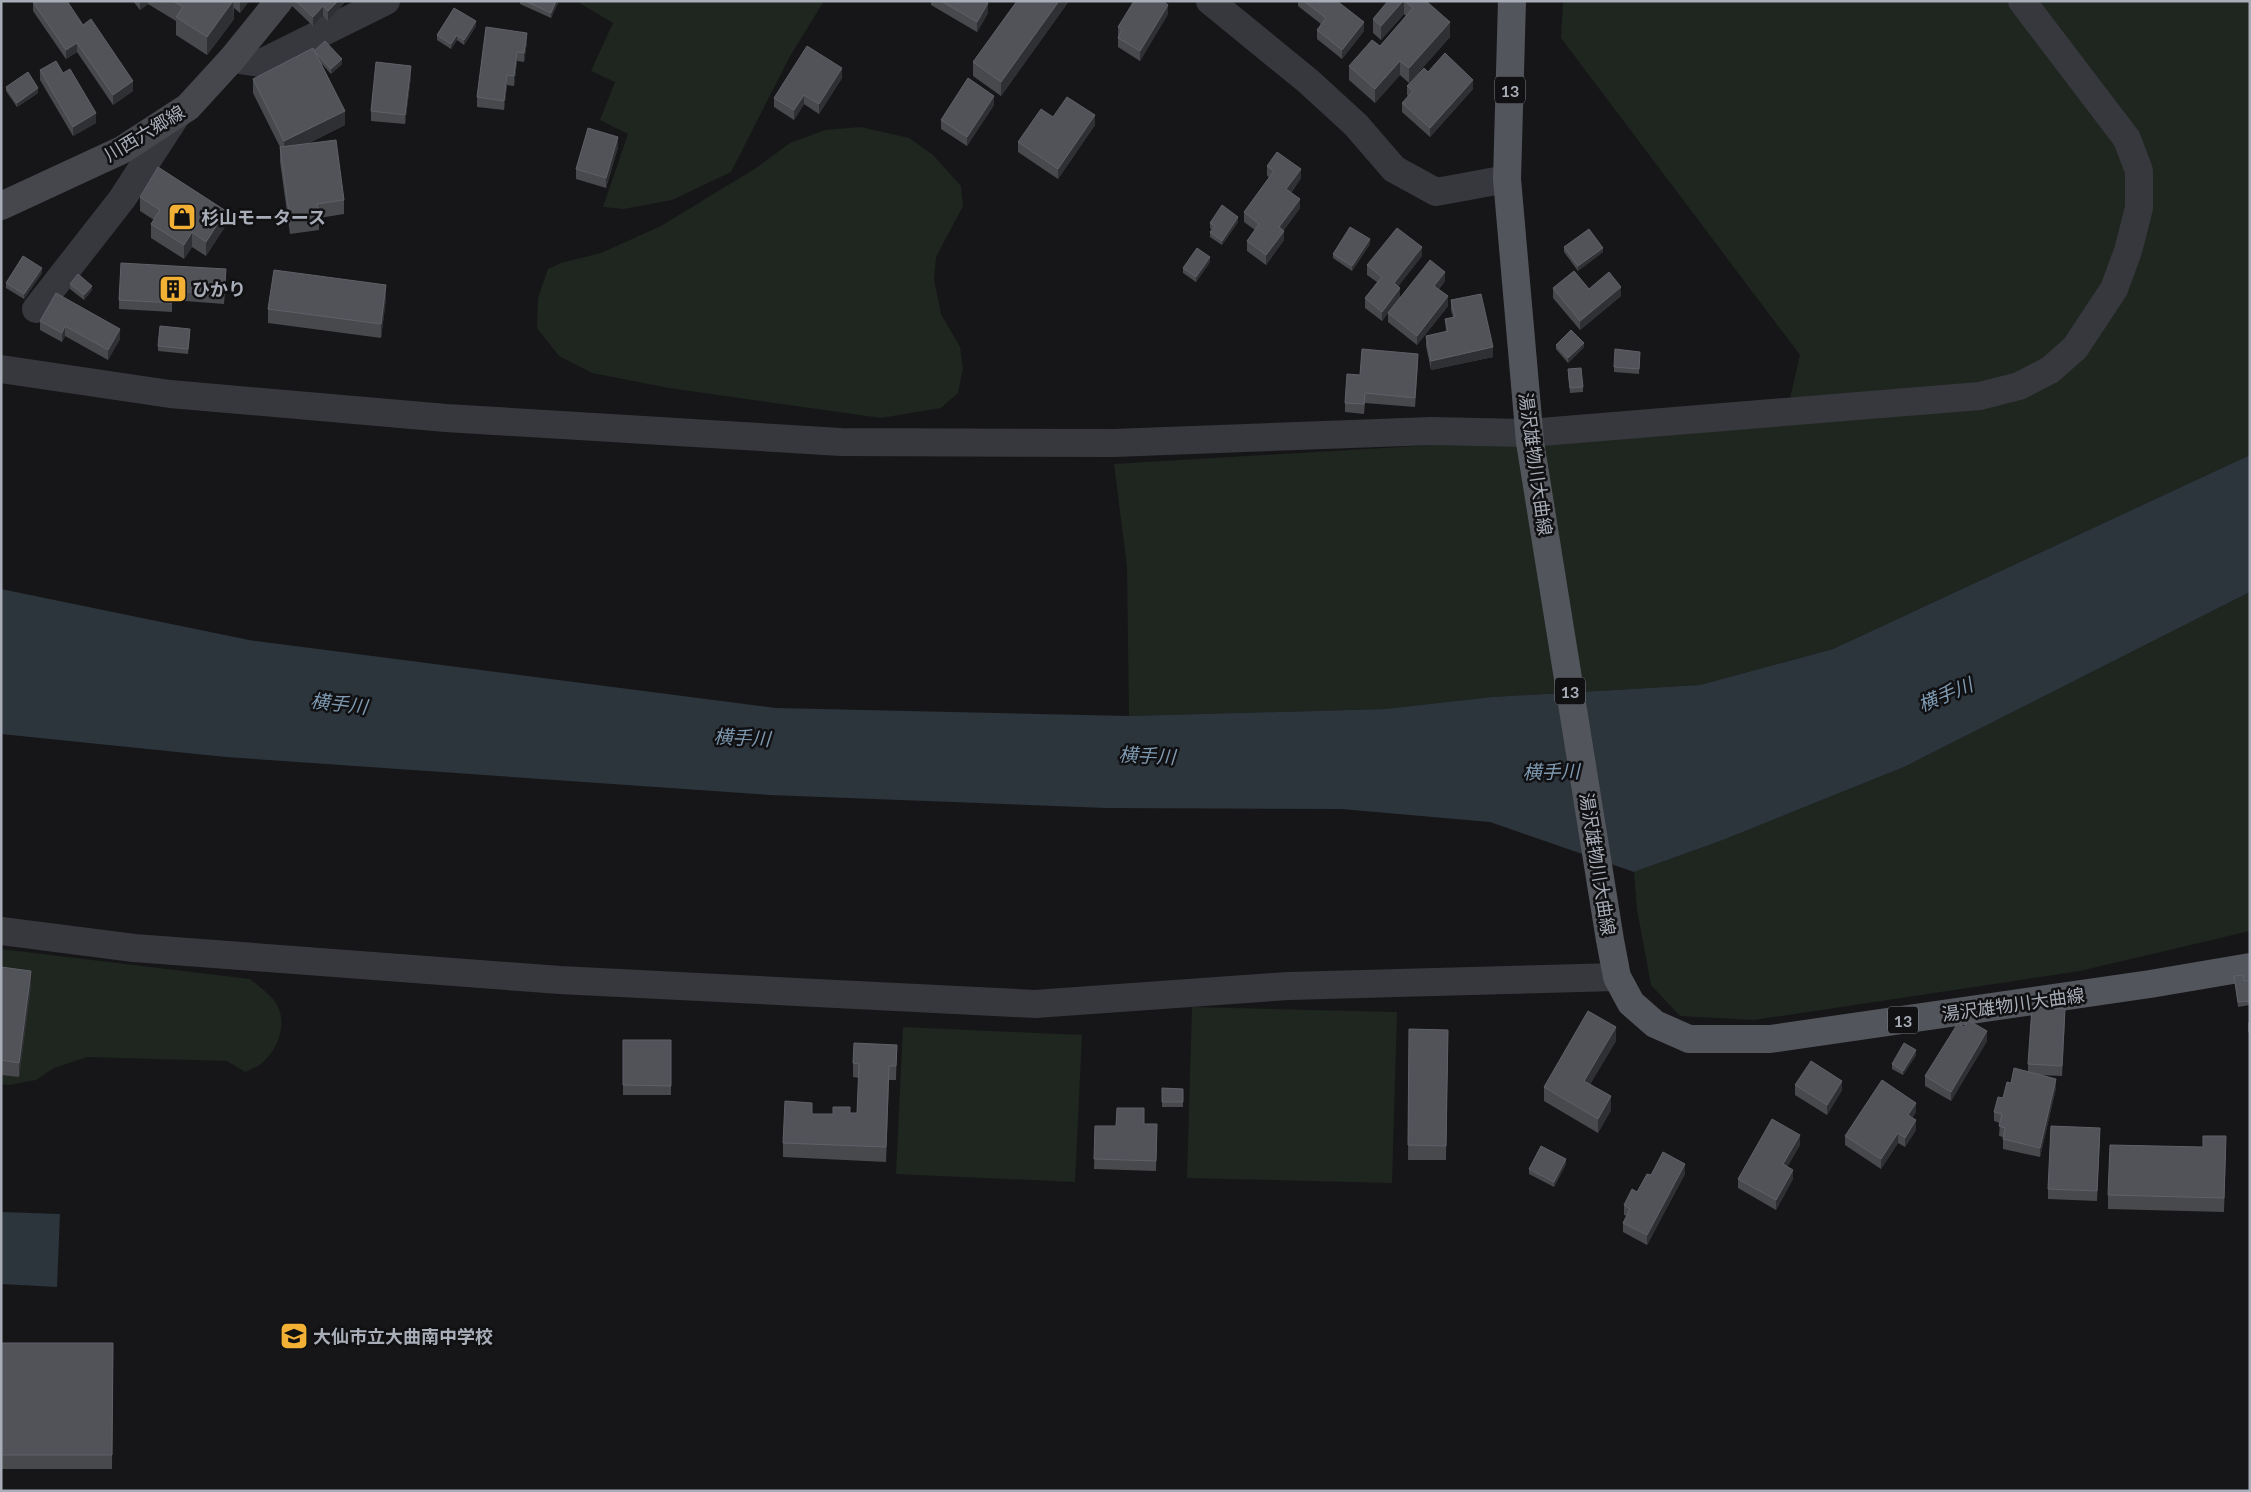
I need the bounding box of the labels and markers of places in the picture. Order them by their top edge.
shop icon: 杉山モータース [167,202,197,232]
place label: 杉山モータース [201,206,326,228]
building icon: ひかり [158,274,188,304]
place label: ひかり [192,278,246,300]
school or university icon: 大仙市立大曲南中学校 [279,1321,309,1351]
place label: 大仙市立大曲南中学校 [313,1325,493,1347]

